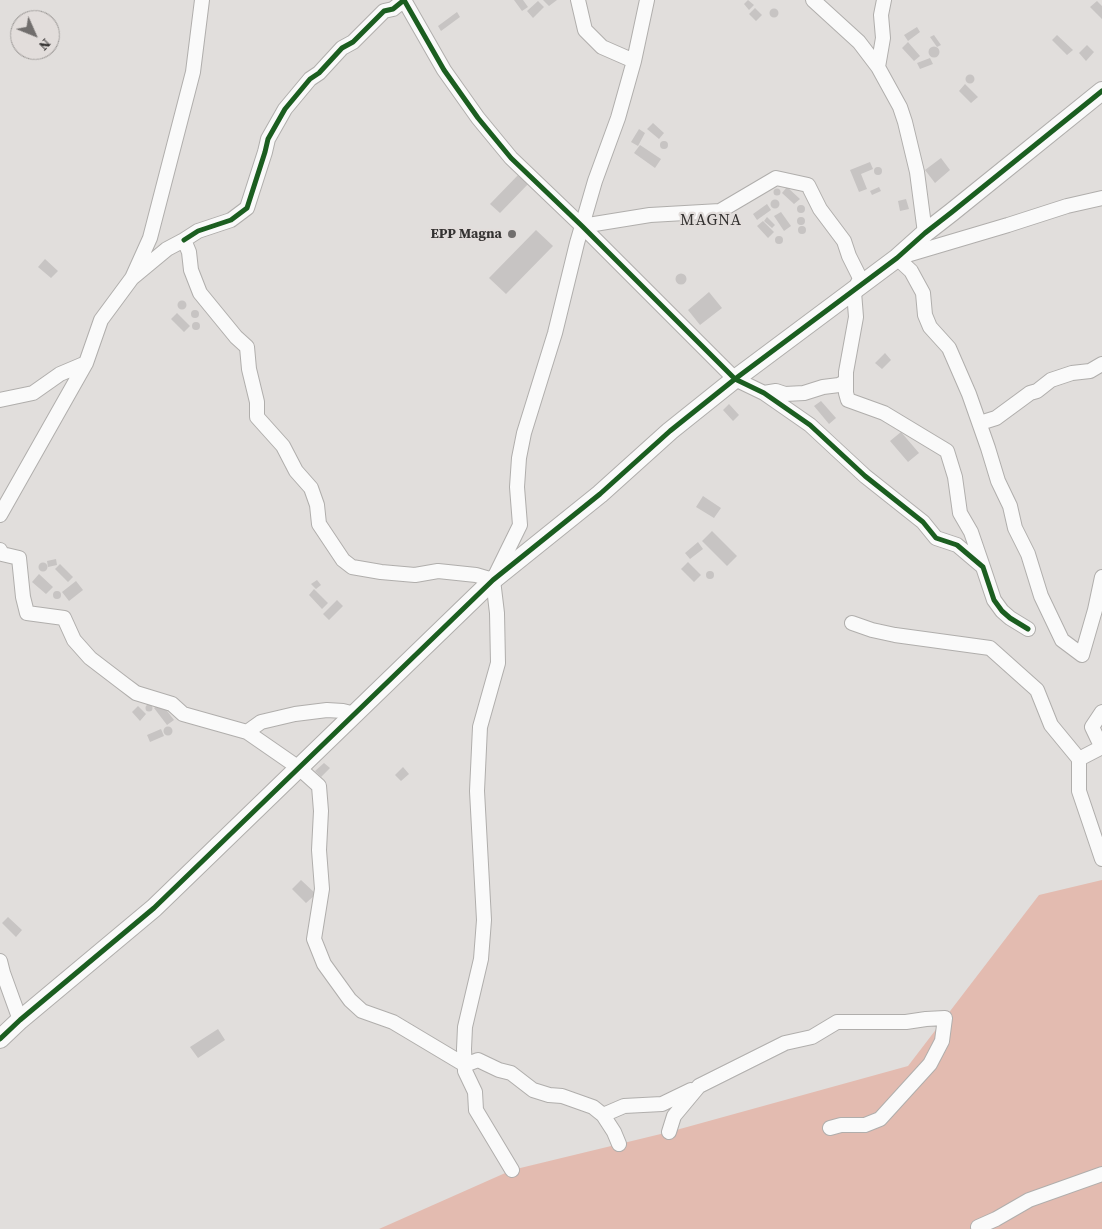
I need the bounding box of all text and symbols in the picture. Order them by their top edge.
north arrow [10,10,60,60]
text: N [34,34,56,55]
district label: MAGNA [679,211,743,231]
place label: EPP Magna [431,226,502,242]
marker: EPP Magna [506,228,518,240]

